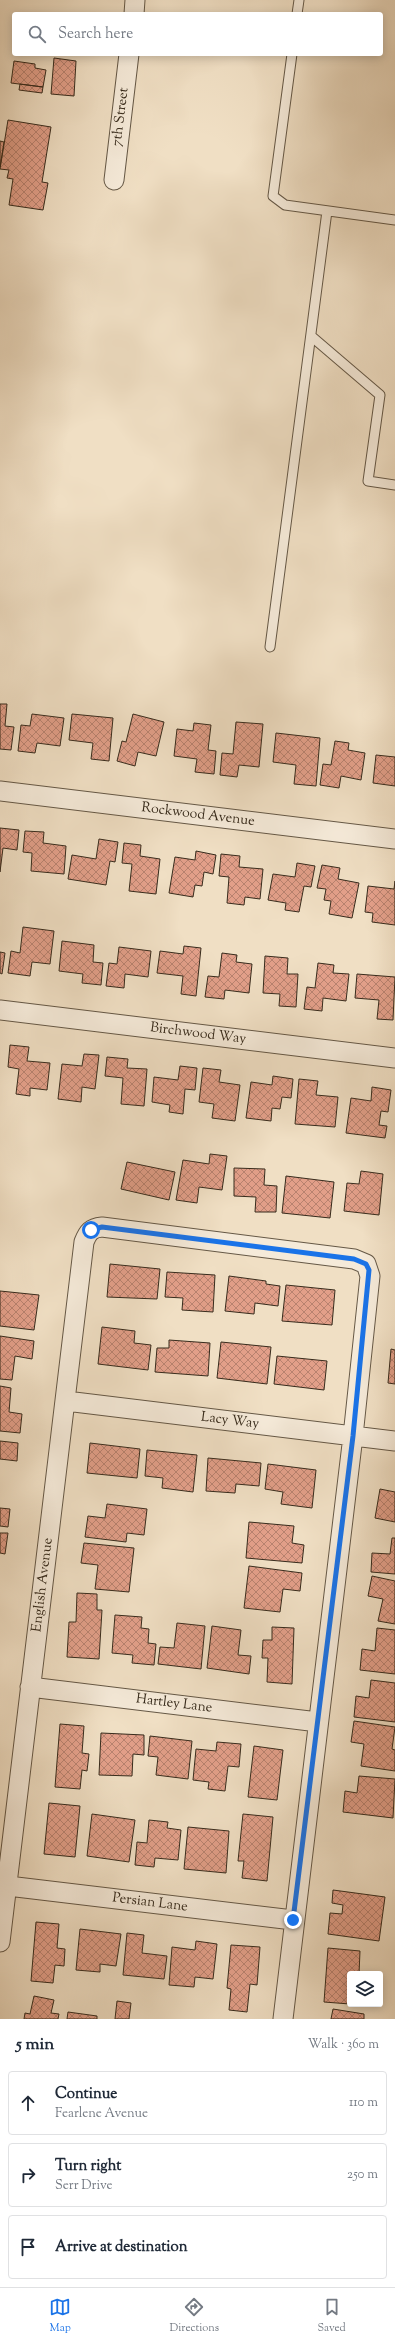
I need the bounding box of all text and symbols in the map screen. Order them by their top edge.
search box [12,12,383,56]
icon: search [26,23,48,45]
text: Search here [58,24,133,45]
street label: 7th Street [107,86,135,148]
street label: Rockwood Avenue [140,798,256,832]
street label: Birchwood Way [149,1018,247,1050]
route start [82,1221,100,1239]
street label: Lacy Way [200,1408,260,1434]
street label: English Avenue [27,1537,59,1633]
street label: Hartley Lane [135,1689,213,1719]
street label: Persian Lane [111,1888,189,1918]
route end [284,1911,302,1929]
map controls [347,1971,383,2007]
button: layers [347,1971,383,2007]
text: 5 min [16,2033,54,2057]
text: Walk · 360 m [308,2036,379,2054]
text: Continue [55,2084,117,2105]
icon: ahead [17,2092,39,2114]
text: 110 m [349,2094,378,2112]
text: Fearlene Avenue [55,2105,148,2123]
text: Turn right [55,2156,121,2177]
icon: right [17,2164,39,2186]
text: 250 m [347,2166,378,2184]
text: Serr Drive [55,2177,113,2195]
icon: arrive [17,2236,39,2258]
text: Arrive at destination [55,2237,188,2258]
tab: Map [49,2296,71,2336]
tab: Directions [170,2296,219,2336]
tab: Saved [318,2296,346,2336]

